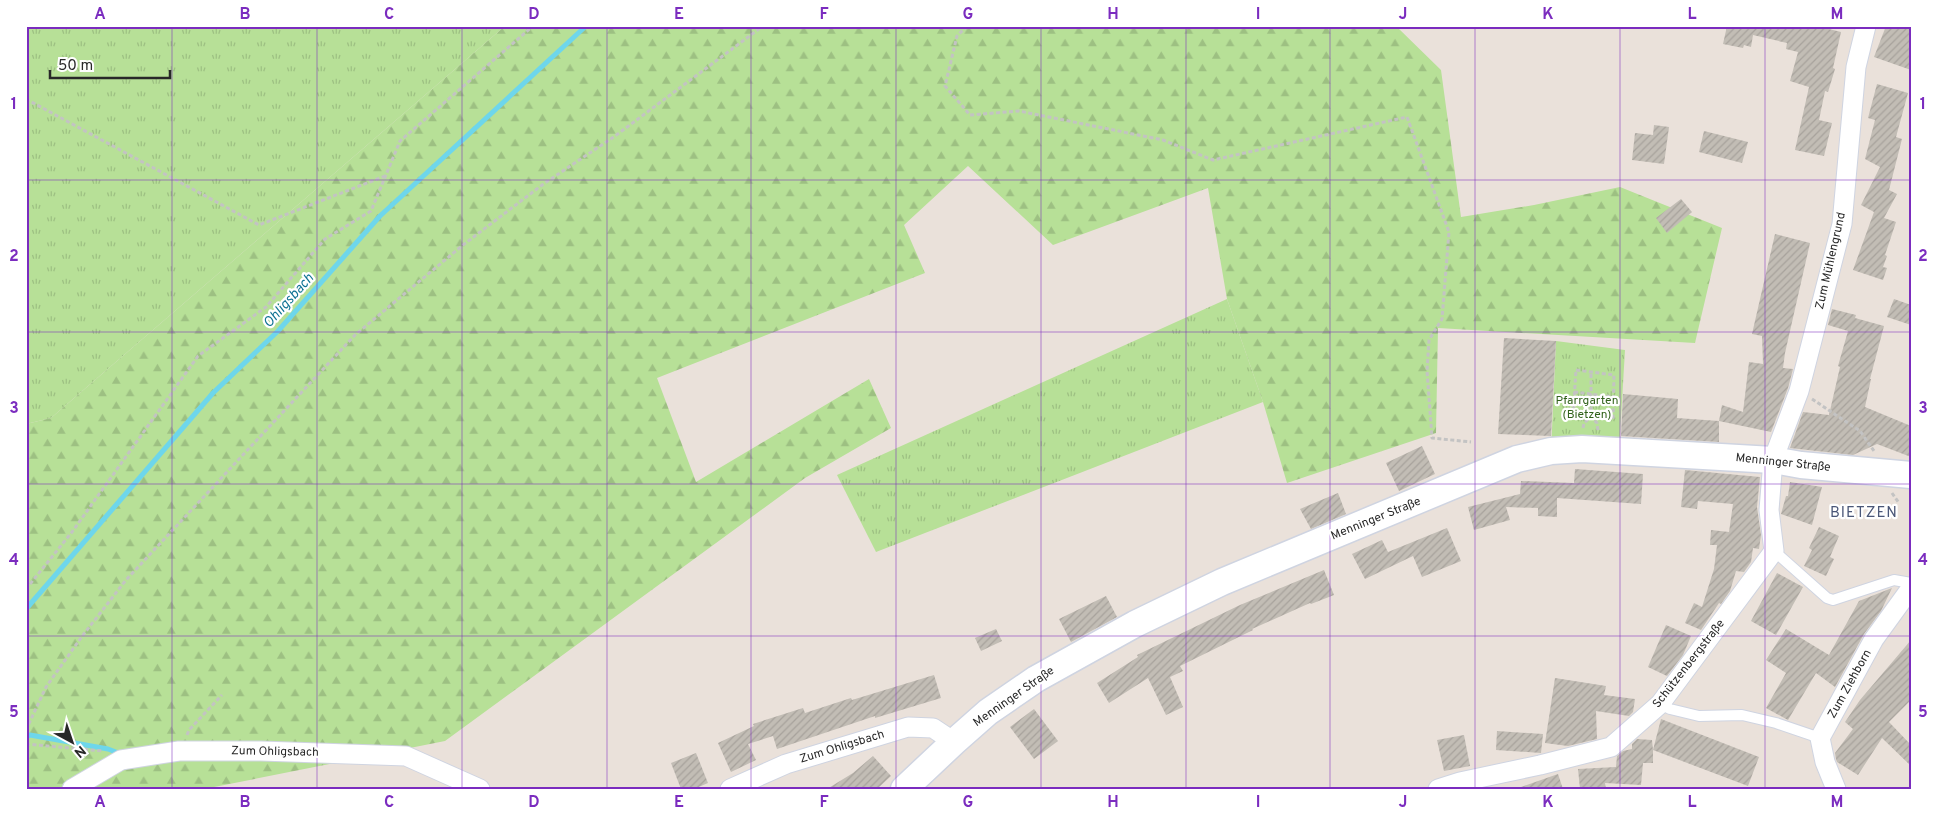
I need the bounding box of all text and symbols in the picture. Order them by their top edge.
text: A [94,5,106,25]
text: B [239,5,251,25]
text: C [384,5,394,25]
text: D [528,5,540,25]
text: E [674,5,684,25]
text: F [819,5,829,25]
text: G [963,5,973,25]
text: H [1107,5,1119,25]
text: I [1256,5,1260,25]
text: J [1399,5,1407,25]
text: K [1542,5,1554,25]
text: L [1687,5,1697,25]
text: M [1831,5,1843,25]
scale bar [50,48,170,80]
text: 50 m [58,57,93,76]
text: 1 [11,95,17,115]
text: 1 [1920,95,1926,115]
street label: Zum Mühlengrund [1812,211,1850,311]
text: 2 [9,247,19,267]
text: 2 [1918,247,1928,267]
water label: Ohligsbach [260,270,318,332]
park label: Pfarrgarten (Bietzen) [1556,393,1618,423]
text: 3 [9,399,19,419]
text: 3 [1918,399,1928,419]
street label: Menninger Straße [1735,450,1831,476]
street label: Menninger Straße [1329,494,1423,544]
district label: BIETZEN [1830,504,1898,523]
text: 4 [9,551,19,571]
text: 4 [1918,551,1928,571]
street label: Schützenbergstraße [1649,616,1729,712]
street label: Zum Ziehborn [1824,647,1876,721]
street label: Menninger Straße [970,663,1058,731]
text: 5 [9,703,19,723]
text: 5 [1918,703,1928,723]
north arrow [48,718,98,768]
street label: Zum Ohligsbach [798,727,886,767]
text: N [70,741,89,761]
street label: Zum Ohligsbach [231,743,319,761]
text: A [94,793,106,813]
text: B [239,793,251,813]
text: C [384,793,394,813]
text: D [528,793,540,813]
text: E [674,793,684,813]
text: F [819,793,829,813]
text: G [963,793,973,813]
text: H [1107,793,1119,813]
text: I [1256,793,1260,813]
text: J [1399,793,1407,813]
text: K [1542,793,1554,813]
text: L [1687,793,1697,813]
text: M [1831,793,1843,813]

